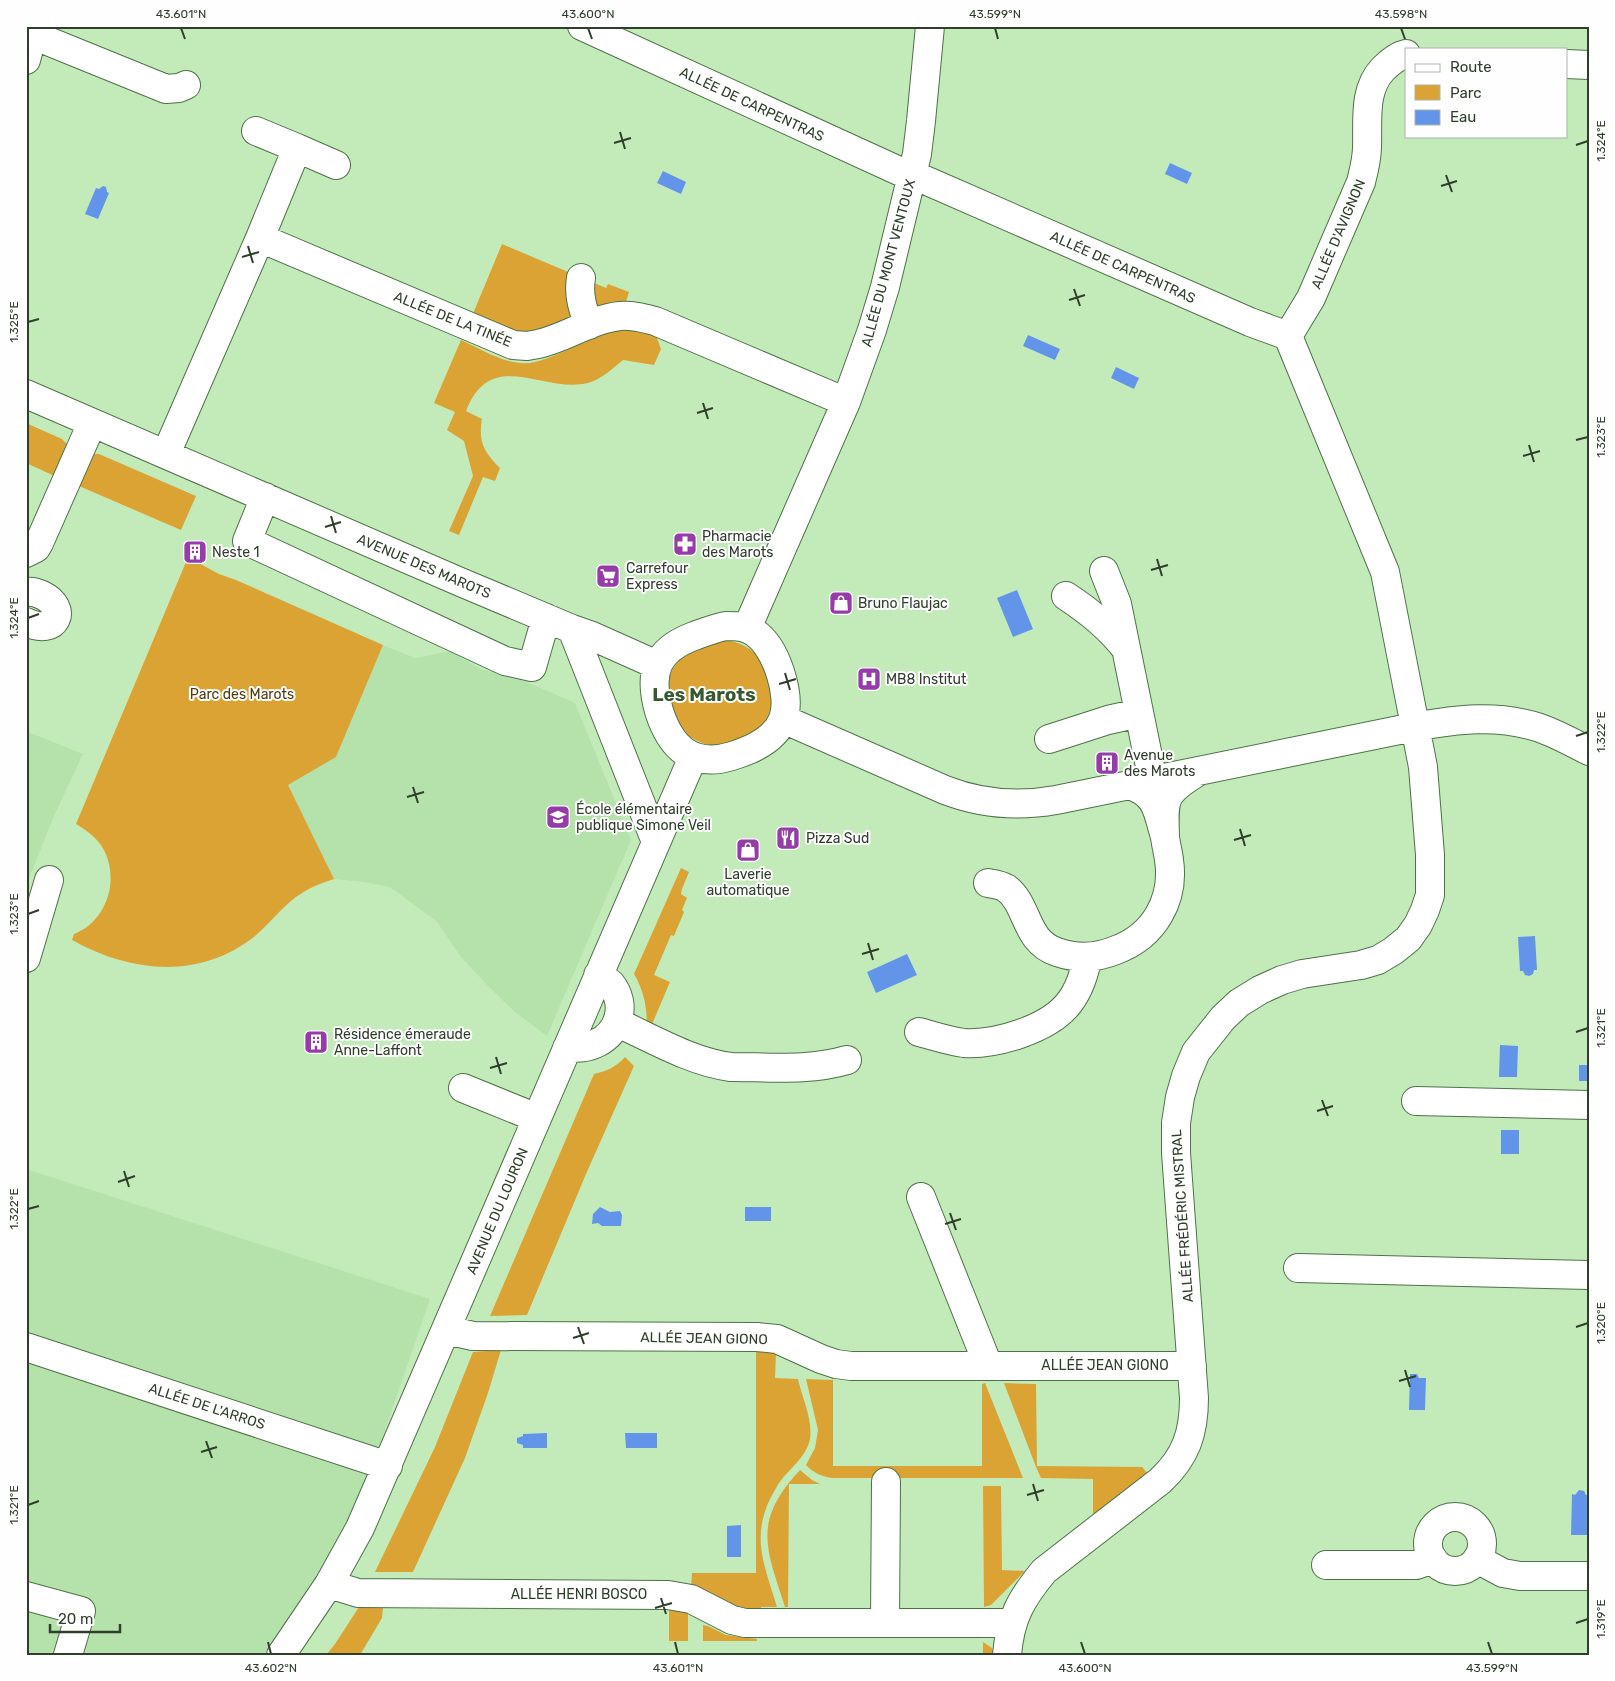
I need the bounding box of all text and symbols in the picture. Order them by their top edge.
text: 43.601°N [156,7,206,21]
text: 43.600°N [561,7,615,21]
text: 43.599°N [969,7,1021,21]
text: 43.598°N [1375,7,1427,21]
legend [1405,48,1568,138]
text: Route [1450,58,1492,76]
street label: ALLÉE DE CARPENTRAS [677,63,827,146]
text: Parc [1450,84,1482,102]
text: Eau [1450,108,1476,126]
text: 1.324°E [1594,120,1608,162]
street label: ALLÉE D'AVIGNON [1307,176,1369,292]
street label: ALLÉE DU MONT VENTOUX [857,177,919,349]
street label: ALLÉE DE CARPENTRAS [1047,227,1199,307]
street label: ALLÉE DE LA TINÉE [391,287,515,351]
text: 1.325°E [7,301,21,343]
text: 1.323°E [1594,416,1608,458]
place label: Pharmacie des Marots [702,528,773,561]
street label: AVENUE DES MAROTS [354,531,494,602]
pharmacy icon: Pharmacie des Marots [672,531,698,557]
building icon: Neste 1 [182,539,208,565]
place label: Neste 1 [212,544,259,561]
place label: Carrefour Express [626,560,689,593]
supermarket icon: Carrefour Express [595,563,621,589]
shop icon: Bruno Flaujac [828,590,854,616]
place label: Bruno Flaujac [858,595,948,612]
text: 1.324°E [7,597,21,639]
hospital icon: MB8 Institut [856,666,882,692]
place label: MB8 Institut [886,671,967,688]
district label: Les Marots [652,683,756,706]
park label: Parc des Marots [190,686,294,703]
text: 1.322°E [1594,711,1608,753]
place label: Avenue des Marots [1124,747,1195,780]
building icon: Avenue des Marots [1094,750,1120,776]
place label: École élémentaire publique Simone Veil [576,800,711,834]
school or university icon: École élémentaire publique Simone Veil [545,804,571,830]
restaurant icon: Pizza Sud [775,825,801,851]
place label: Pizza Sud [806,830,869,847]
shop icon: Laverie automatique [735,837,761,863]
place label: Laverie automatique [706,866,790,899]
text: 1.323°E [7,893,21,935]
text: 1.321°E [1594,1008,1608,1048]
place label: Résidence émeraude Anne-Laffont [334,1026,471,1059]
building icon: Résidence émeraude Anne-Laffont [303,1029,329,1055]
street label: ALLÉE FRÉDÉRIC MISTRAL [1167,1129,1197,1303]
street label: AVENUE DU LOURON [463,1145,532,1277]
text: 1.322°E [7,1188,21,1230]
text: 1.320°E [1594,1302,1608,1344]
street label: ALLÉE JEAN GIONO [640,1328,768,1348]
street label: ALLÉE JEAN GIONO [1041,1356,1169,1374]
street label: ALLÉE DE L'ARROS [146,1379,268,1433]
text: 1.321°E [7,1485,21,1525]
street label: ALLÉE HENRI BOSCO [511,1585,647,1603]
text: 1.319°E [1594,1599,1608,1639]
scale bar [50,1601,120,1633]
text: 20 m [58,1610,93,1628]
text: 43.602°N [245,1661,297,1675]
text: 43.601°N [653,1661,703,1675]
text: 43.600°N [1058,1661,1112,1675]
text: 43.599°N [1466,1661,1518,1675]

